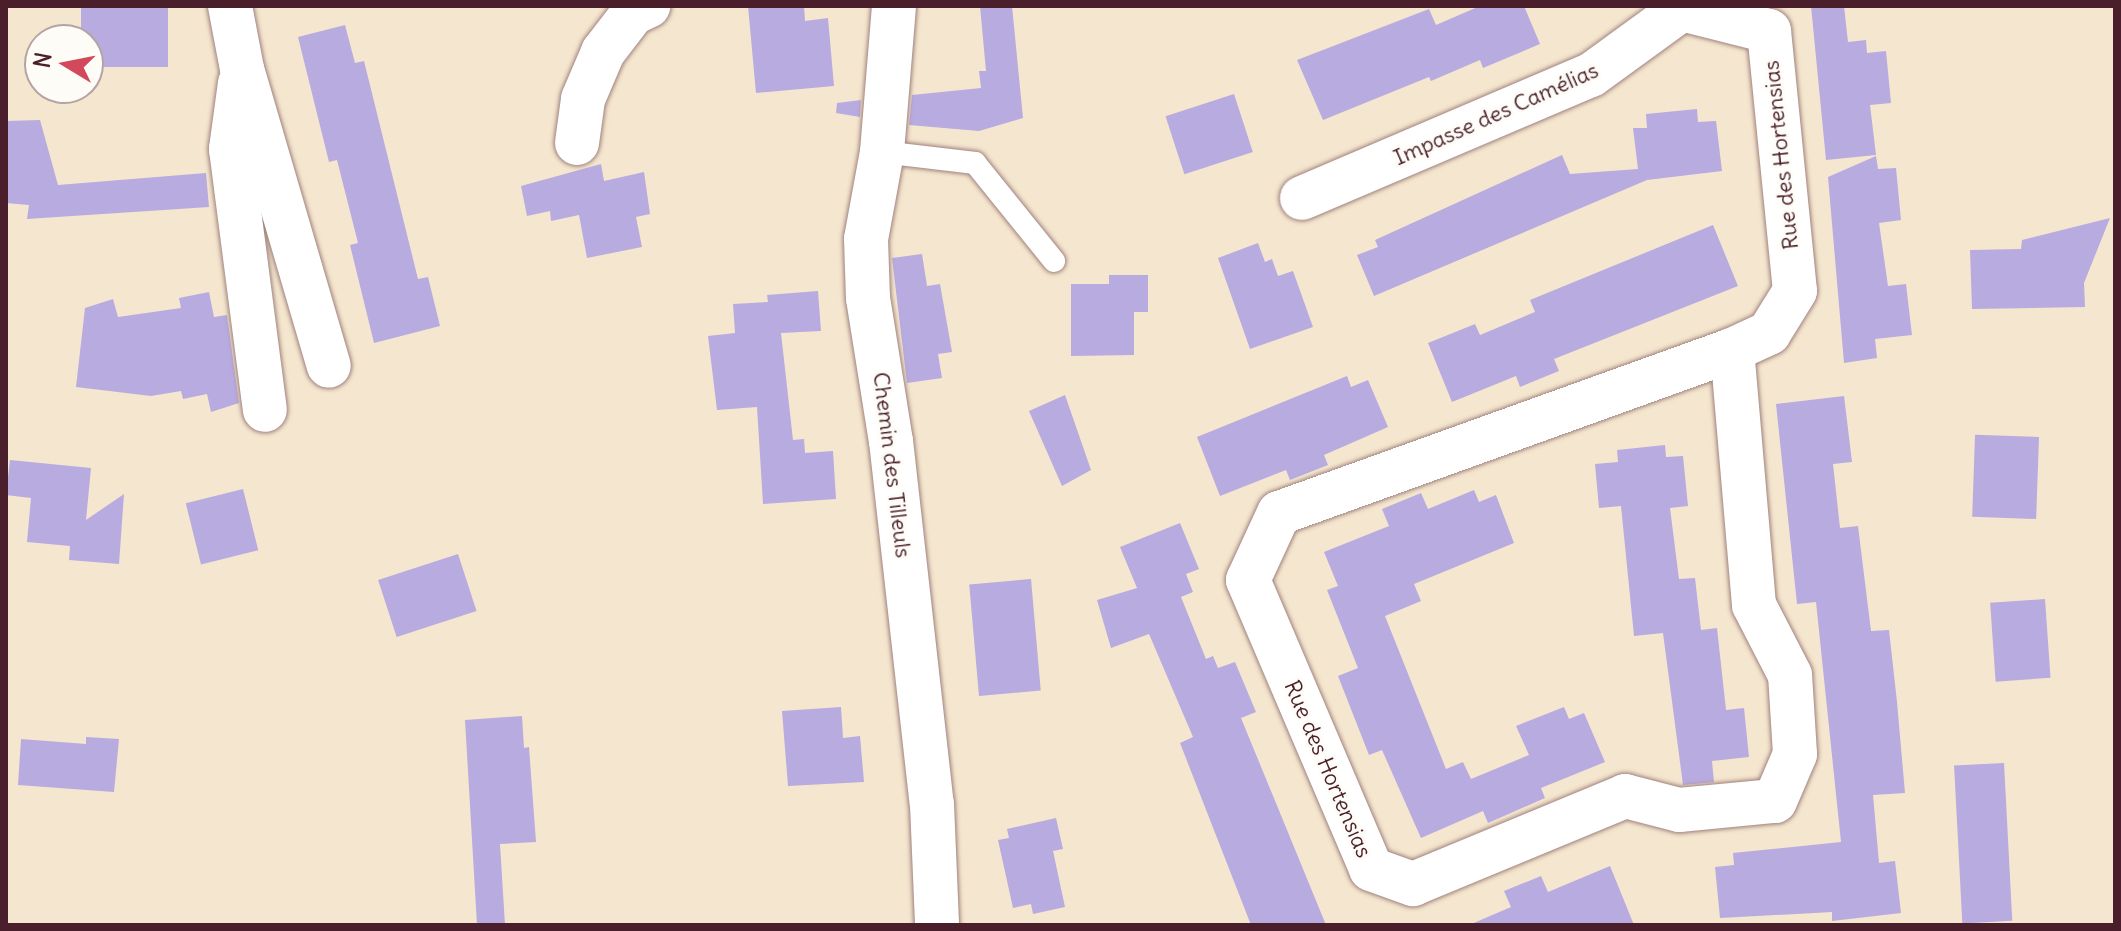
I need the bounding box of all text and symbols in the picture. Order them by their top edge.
north arrow [24,24,104,104]
text: N [27,50,57,70]
street label: Impasse des Camélias [1390,57,1602,171]
street label: Rue des Hortensias [1758,59,1804,251]
street label: Chemin des Tilleuls [867,371,917,559]
street label: Rue des Hortensias [1279,676,1377,862]

